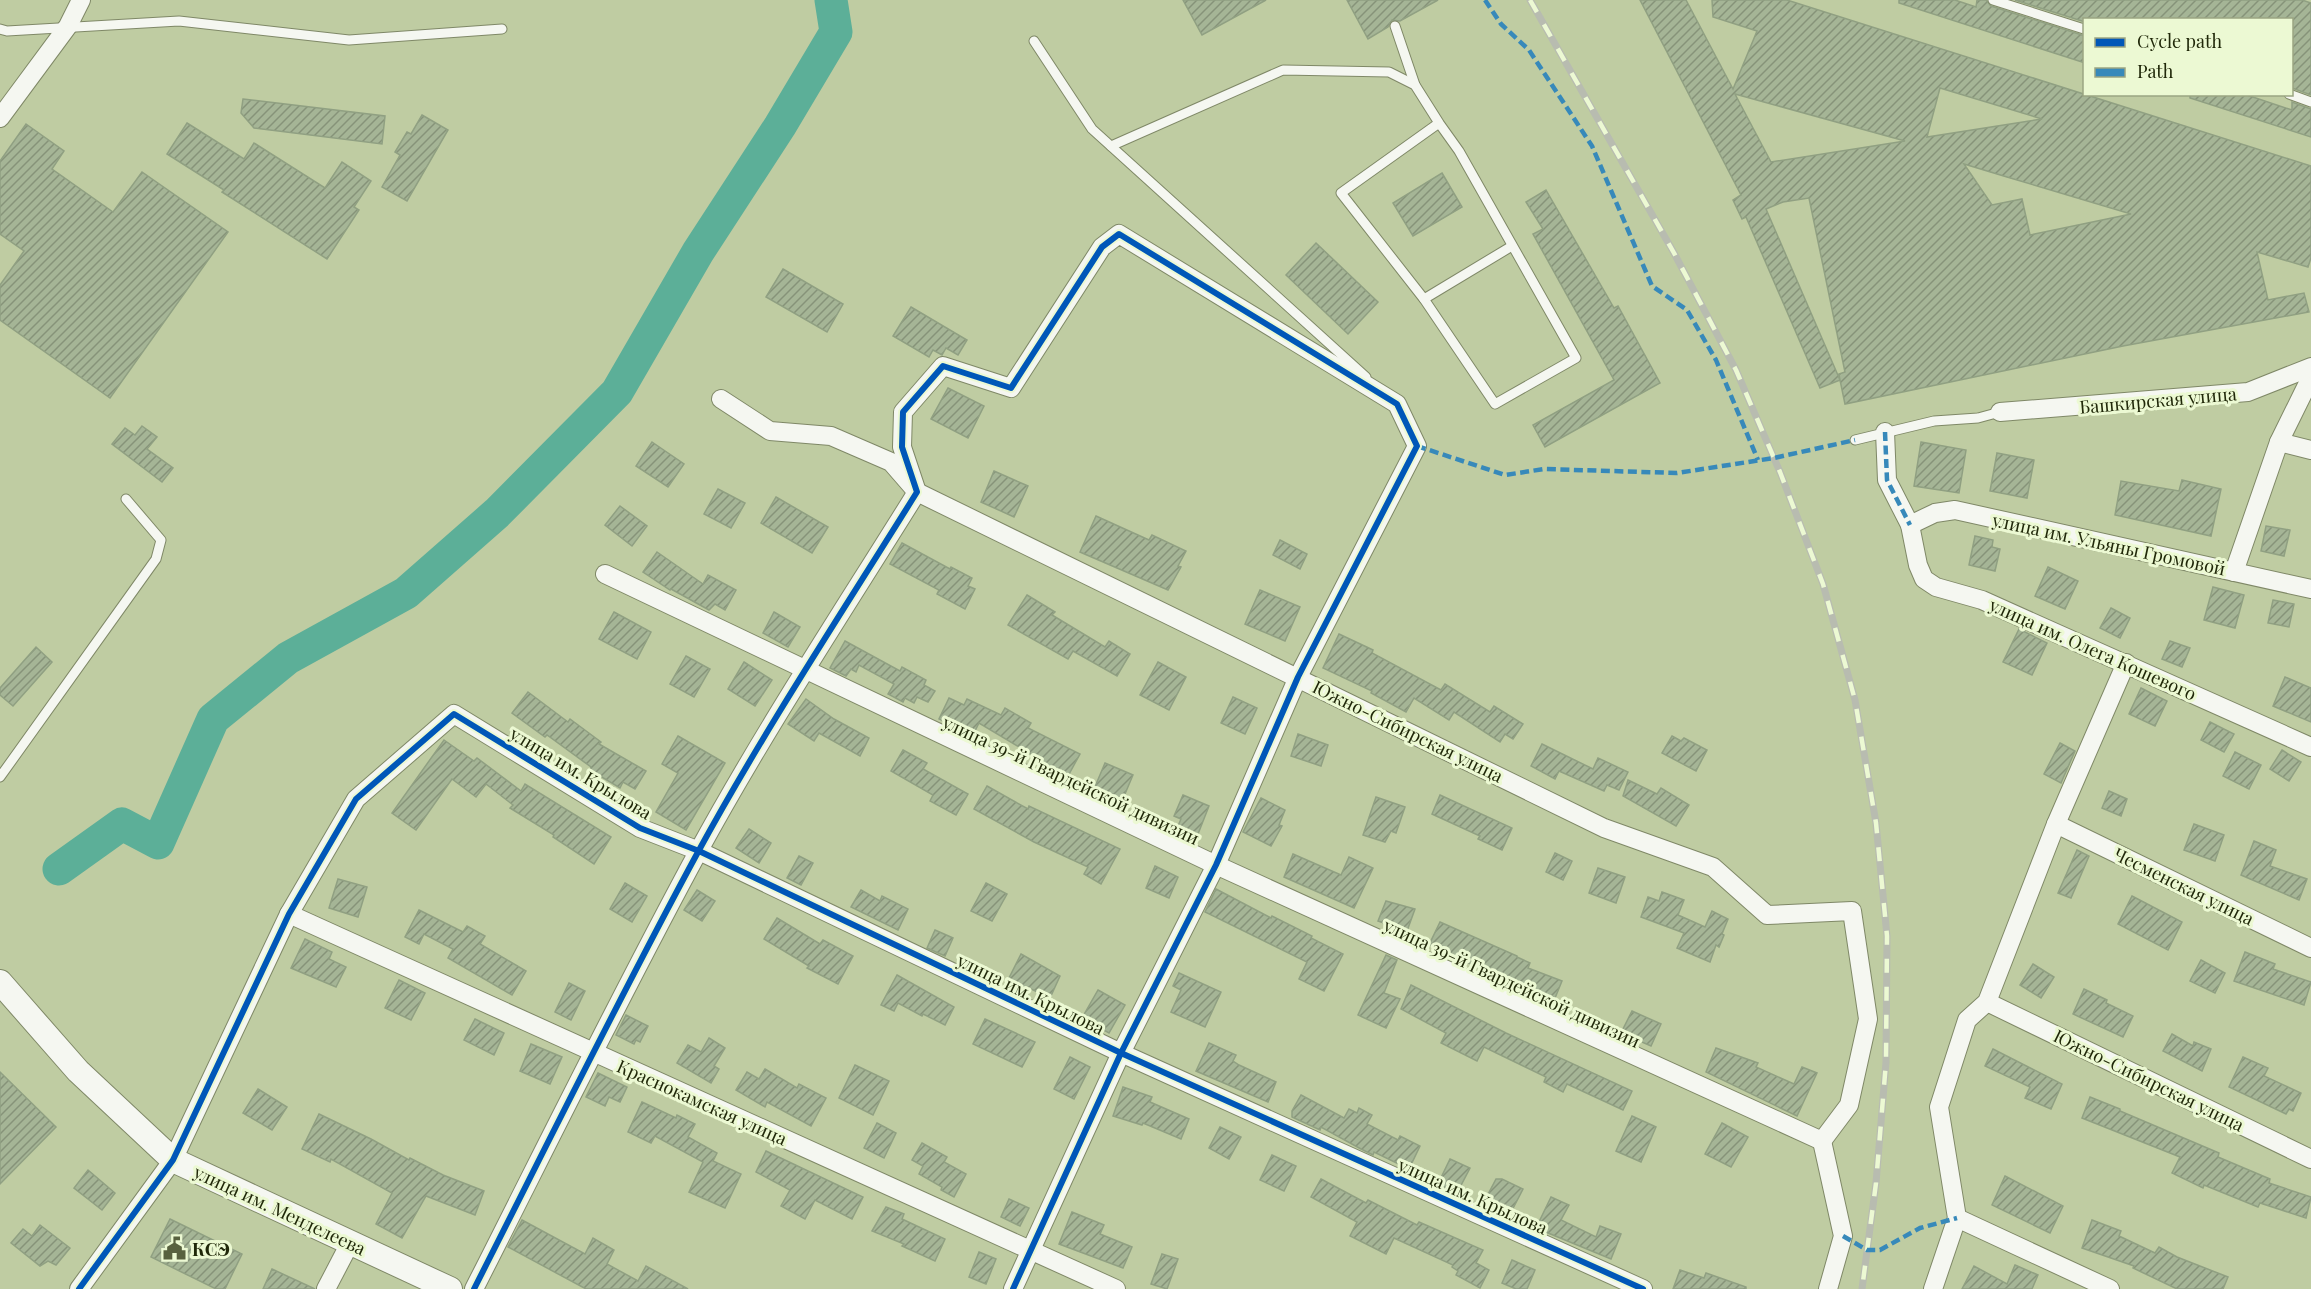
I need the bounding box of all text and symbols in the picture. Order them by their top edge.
legend [2083,18,2293,96]
text: Cycle path [2137,29,2222,53]
text: Path [2137,59,2174,83]
street label: Башкирская улица [2078,381,2238,419]
street label: улица им. Ульяны Громовой [1989,507,2228,580]
street label: улица им. Олега Кошевого [1985,592,2200,706]
street label: Южно-Сибирская улица [1309,674,1507,788]
street label: улица 39-й Гвардейской дивизии [938,709,1203,850]
street label: улица им. Крылова [505,721,656,825]
street label: Чесменская улица [2110,842,2258,930]
street label: улица 39-й Гвардейской дивизии [1379,912,1644,1053]
street label: улица им. Крылова [952,947,1109,1040]
street label: Южно-Сибирская улица [2050,1023,2248,1137]
street label: Краснокамская улица [613,1054,791,1150]
street label: улица им. Крылова [1394,1152,1552,1240]
street label: улица им. Менделеева [189,1159,370,1260]
public building icon: КСЭ [161,1236,187,1262]
place label: КСЭ [192,1237,230,1261]

